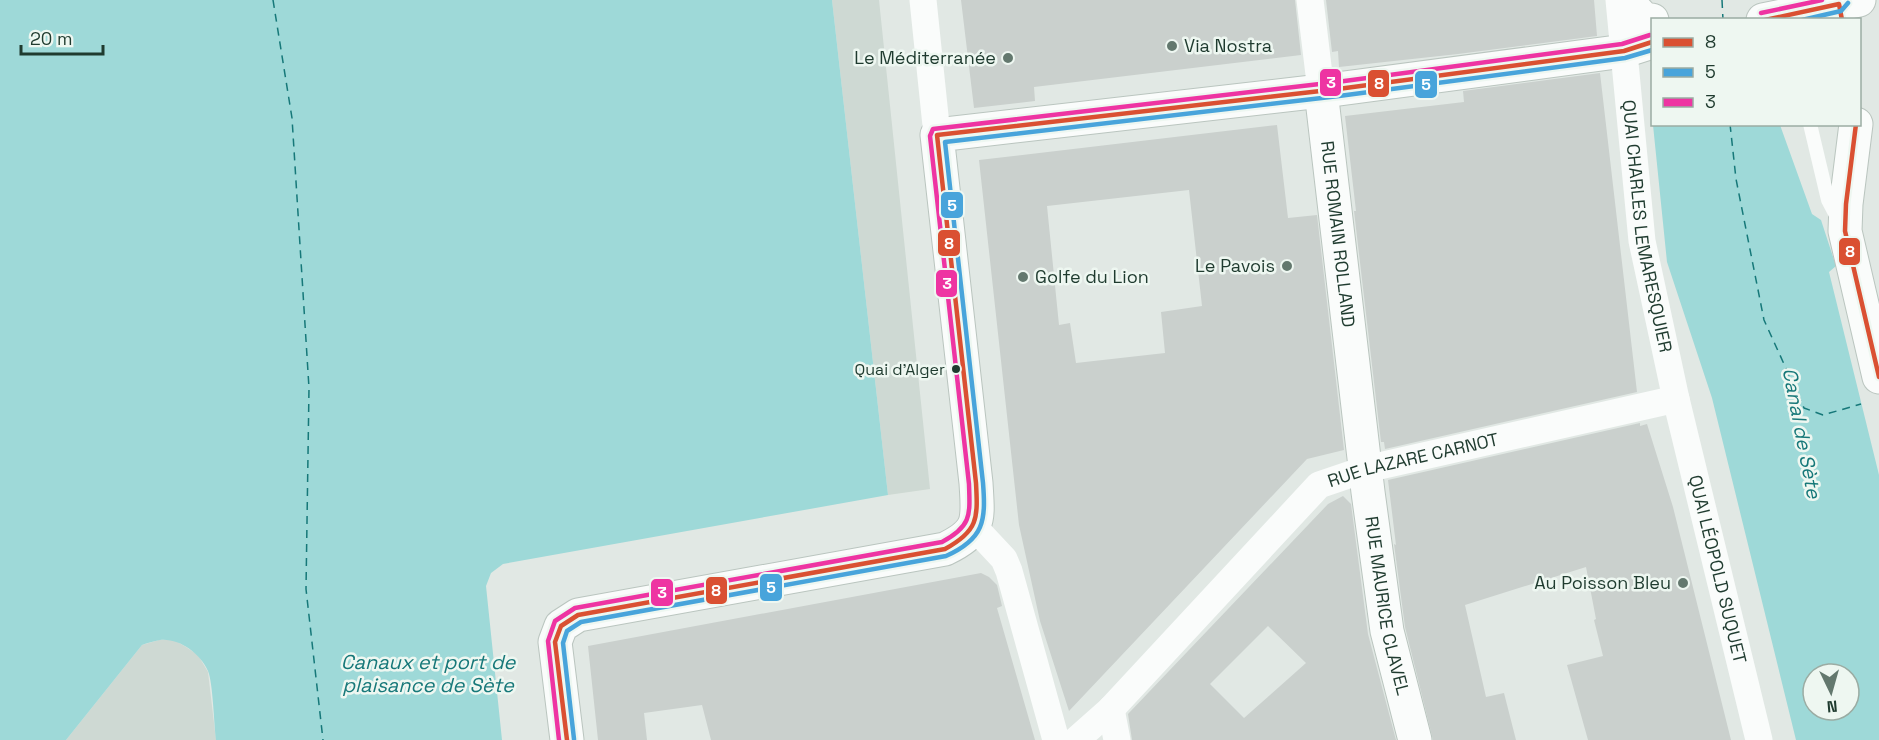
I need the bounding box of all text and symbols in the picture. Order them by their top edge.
scale bar [21,18,104,56]
legend [1651,18,1861,126]
text: 20 m [30,27,73,50]
text: 8 [1705,30,1716,53]
place label: Via Nostra [1184,34,1272,57]
marker: Via Nostra [1165,39,1179,53]
place label: Le Méditerranée [854,46,996,69]
marker: Le Méditerranée [1001,51,1015,65]
text: 5 [1705,60,1716,83]
line badge: 3 [1319,68,1342,97]
line badge: 8 [1367,69,1390,98]
line badge: 5 [1414,70,1438,99]
text: 3 [1326,72,1336,93]
text: 8 [1374,73,1384,94]
text: 5 [1421,74,1431,95]
text: 3 [1705,90,1716,113]
street label: QUAI CHARLES LEMARESQUIER [1618,99,1678,354]
street label: RUE ROMAIN ROLLAND [1316,139,1361,329]
line badge: 5 [940,191,964,219]
text: 5 [947,195,957,216]
line badge: 8 [937,229,961,257]
text: 8 [944,233,954,254]
line badge: 8 [1838,237,1861,266]
text: 8 [1845,241,1855,262]
place label: Le Pavois [1195,254,1275,277]
marker: Le Pavois [1280,259,1294,273]
place label: Golfe du Lion [1035,265,1149,288]
line badge: 3 [935,269,958,298]
marker: Golfe du Lion [1016,270,1030,284]
text: 3 [942,273,952,294]
place label: Quai d'Alger [855,359,945,380]
marker: Quai d'Alger [950,363,962,375]
water label: Canal de Sète [1777,366,1828,502]
street label: RUE LAZARE CARNOT [1324,427,1501,492]
street label: QUAI LÉOPOLD SUQUET [1684,473,1752,666]
street label: RUE MAURICE CLAVEL [1360,514,1415,698]
place label: Au Poisson Bleu [1534,571,1671,594]
line badge: 5 [759,573,783,602]
line badge: 8 [705,576,728,605]
marker: Au Poisson Bleu [1676,576,1690,590]
text: 5 [766,577,776,598]
line badge: 3 [650,578,674,607]
text: 8 [711,580,721,601]
text: 3 [657,582,667,603]
water label: Canaux et port de plaisance de Sète [341,649,517,698]
north arrow [1801,662,1861,722]
text: N [1826,696,1839,717]

